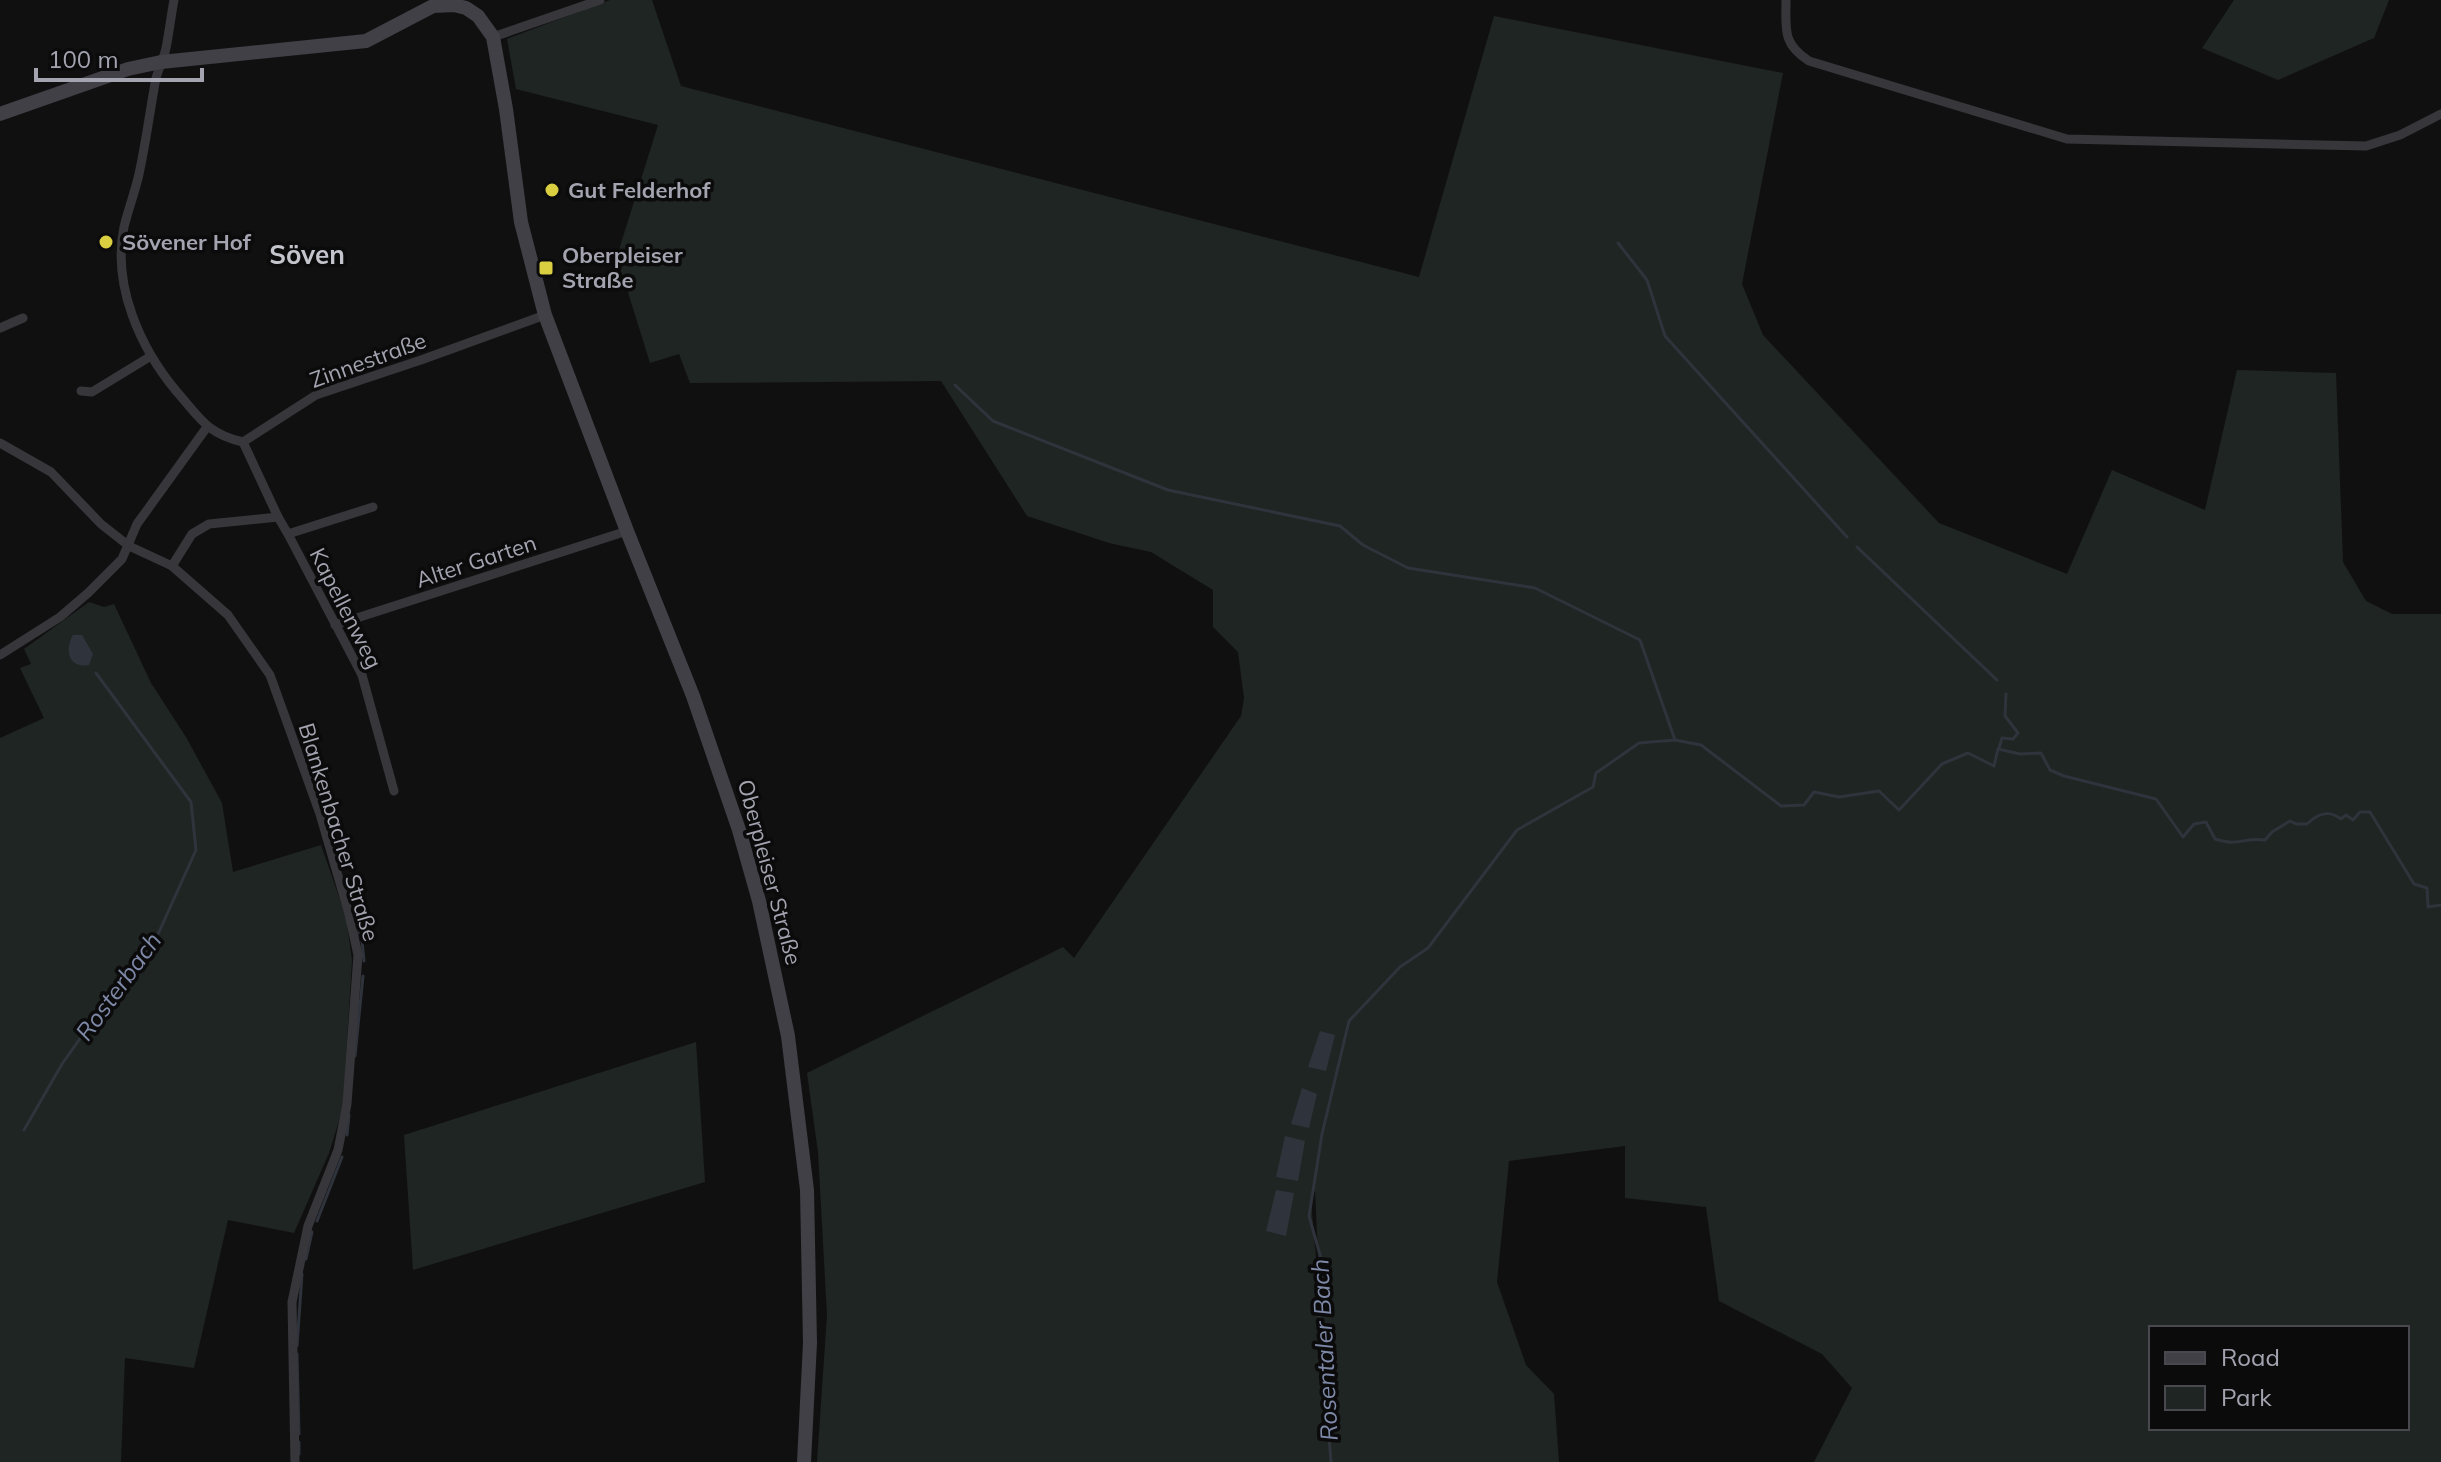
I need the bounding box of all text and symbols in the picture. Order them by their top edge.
scale bar [36,32,202,82]
text: 100 m [48,44,119,74]
place label: Gut Felderhof [568,176,711,204]
marker: Gut Felderhof [543,181,561,199]
place label: Sövener Hof [122,228,252,256]
marker: Sövener Hof [97,233,115,251]
district label: Söven [269,238,345,271]
place label: Oberpleiser Straße [562,241,683,294]
marker: Oberpleiser Straße [537,259,555,277]
street label: Zinnestraße [306,326,430,394]
street label: Alter Garten [412,528,540,594]
street label: Kapellenweg [304,543,388,673]
street label: Blankenbacher Straße [293,720,385,944]
street label: Oberpleiser Straße [732,776,808,968]
water label: Rosterbach [69,926,167,1046]
water label: Rosentaler Bach [1304,1258,1344,1442]
legend [2149,1326,2409,1430]
text: Road [2221,1342,2280,1372]
text: Park [2221,1382,2272,1412]

